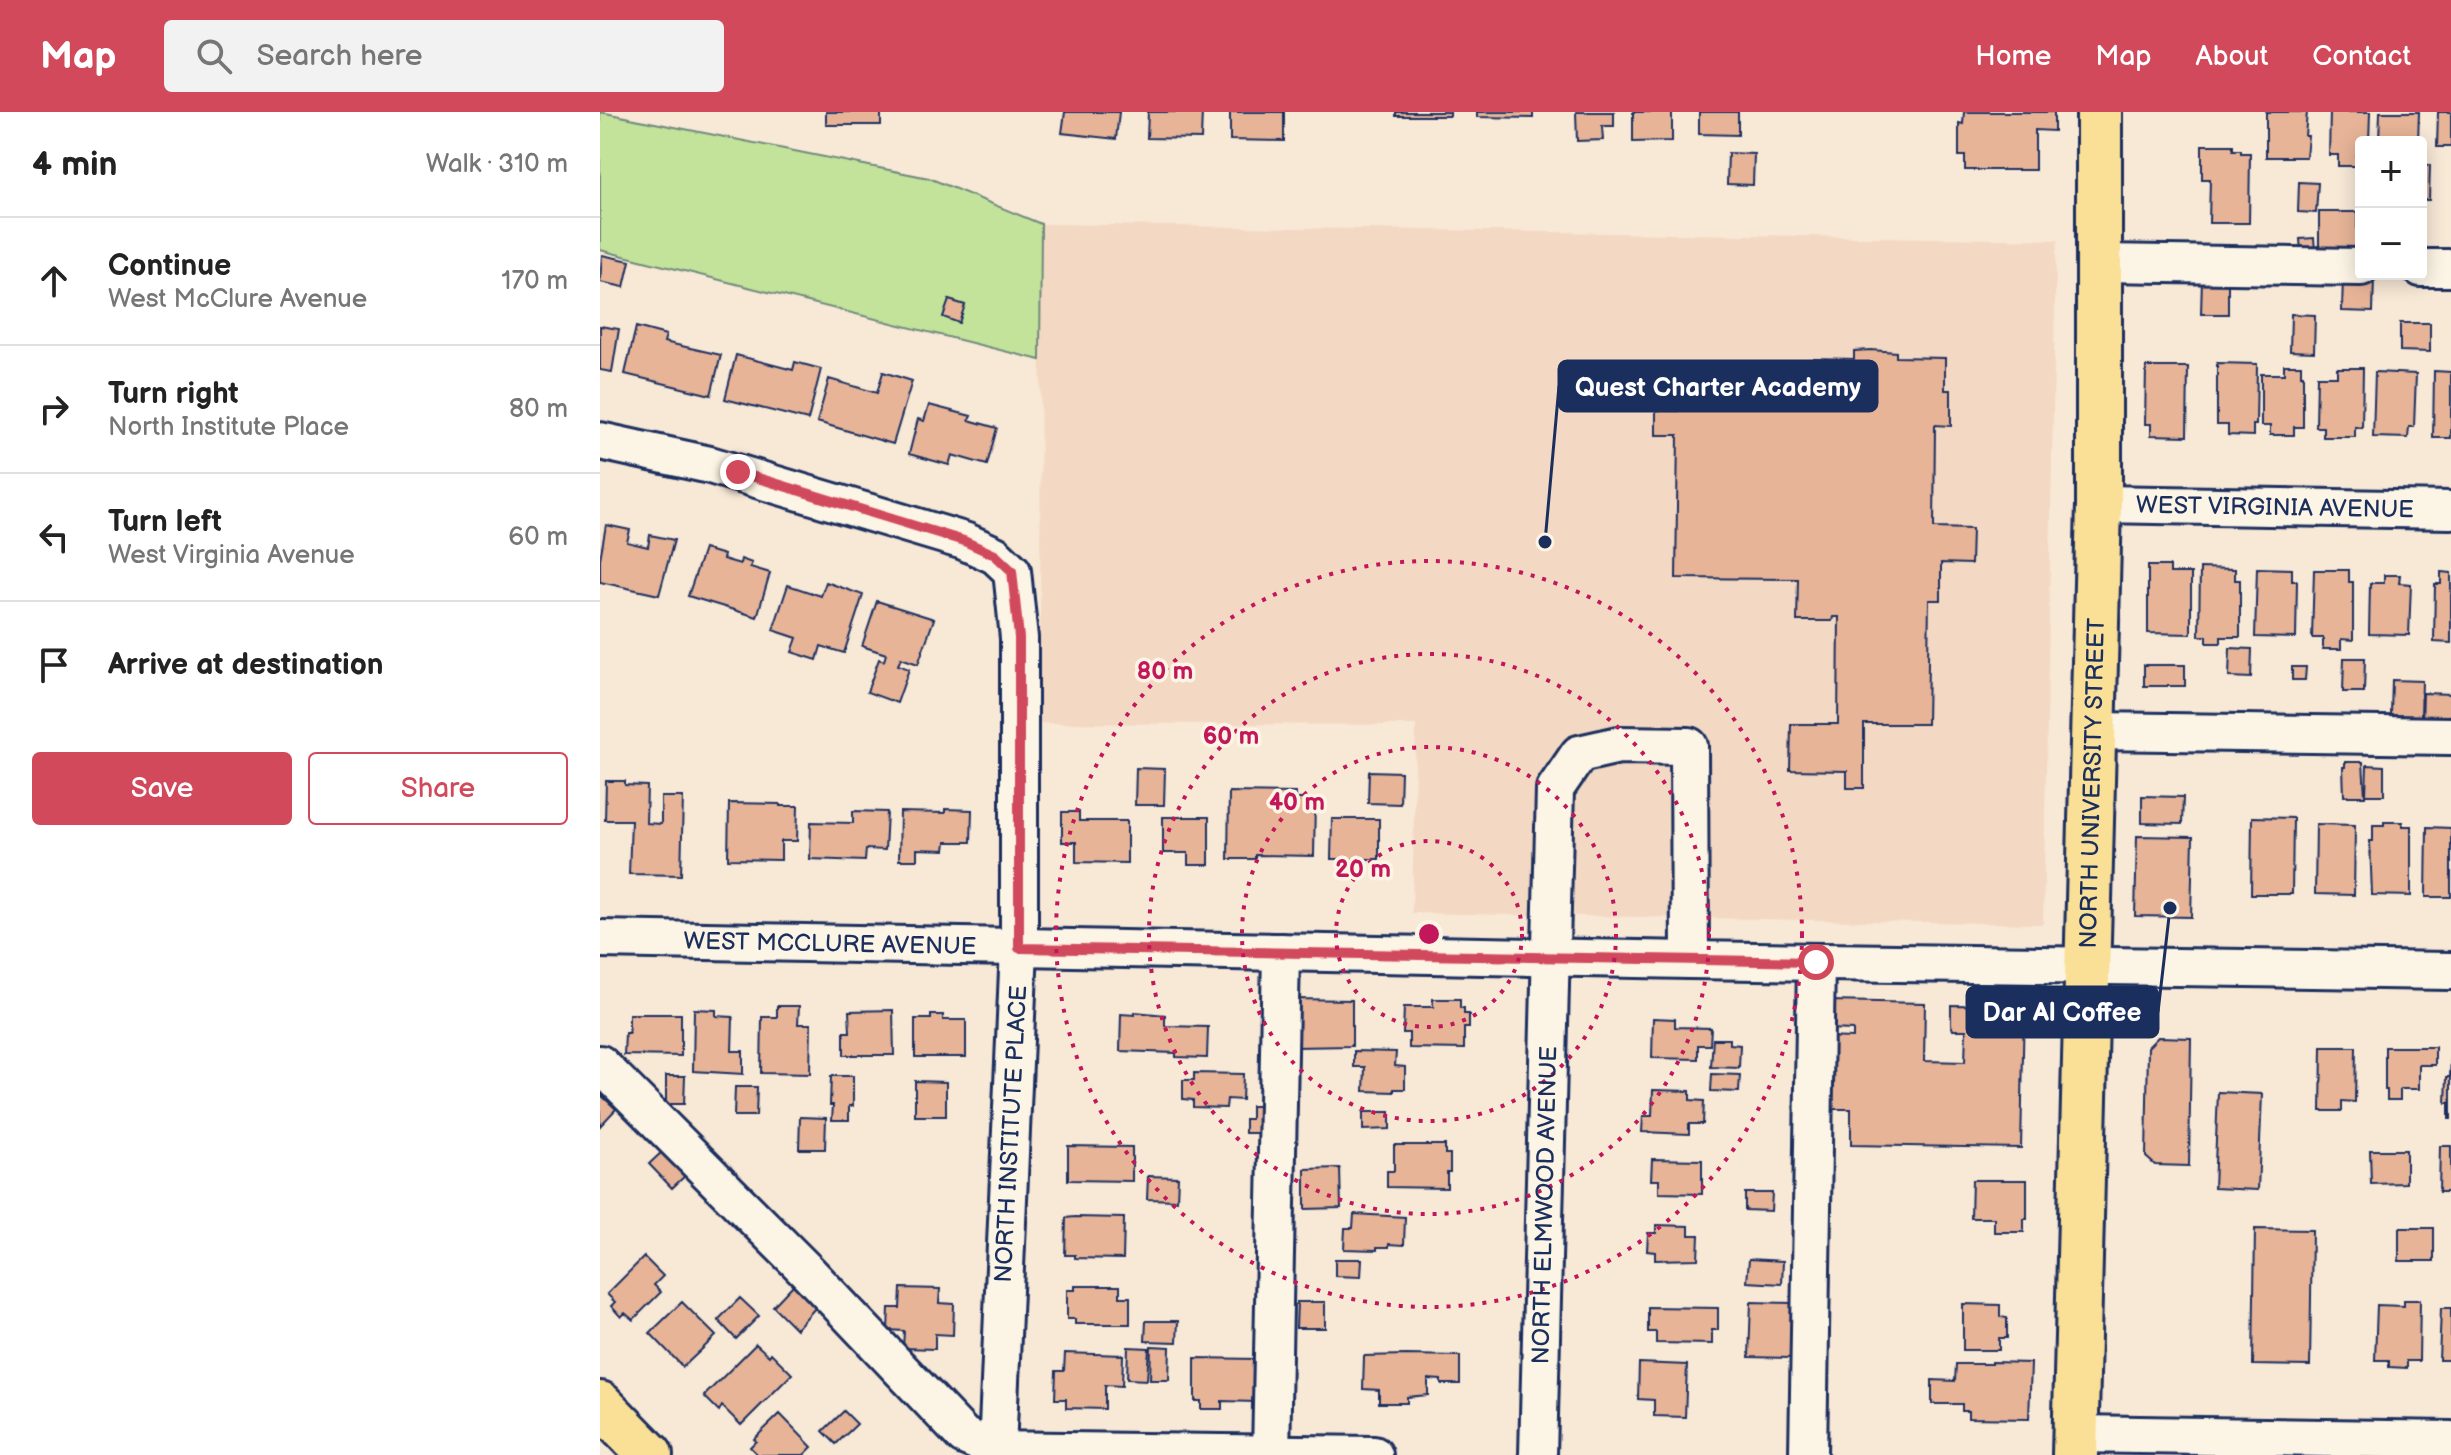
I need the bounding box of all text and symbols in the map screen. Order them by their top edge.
search box [164,20,724,92]
text: Map [40,34,116,79]
icon: search [192,34,236,78]
text: Search here [256,38,423,74]
text: Home [1975,40,2051,73]
text: Map [2095,40,2152,73]
text: About [2196,40,2268,73]
text: Contact [2312,40,2411,73]
map controls [2355,136,2427,280]
button: + [2355,136,2427,208]
text: 4 min [32,144,118,185]
text: Walk · 310 m [426,149,568,180]
button: − [2355,208,2427,280]
text: Continue [108,248,231,284]
icon: ahead [32,259,76,303]
text: 170 m [501,266,568,297]
text: West McClure Avenue [108,284,367,315]
callout: Quest Charter Academy [1559,361,1877,411]
text: Quest Charter Academy [1575,373,1861,404]
text: Turn right [108,376,239,412]
icon: right [32,387,76,431]
text: 80 m [509,394,568,425]
text: North Institute Place [108,412,349,443]
route end [720,454,756,490]
street label: WEST VIRGINIA AVENUE [2136,490,2414,524]
text: Turn left [108,504,222,540]
icon: left [32,515,76,559]
text: 60 m [508,522,568,553]
text: West Virginia Avenue [108,540,355,571]
street label: NORTH UNIVERSITY STREET [2073,617,2111,949]
icon: arrive [32,643,76,687]
text: Arrive at destination [108,647,384,683]
text: 80 m [1137,657,1193,686]
text: 60 m [1203,722,1259,751]
button: Save [32,752,292,825]
button: Share [308,752,568,825]
text: 40 m [1269,788,1325,817]
text: 20 m [1335,855,1391,884]
centre of rings [1415,920,1443,948]
street label: WEST MCCLURE AVENUE [683,926,977,961]
route start [1798,944,1834,980]
street label: NORTH INSTITUTE PLACE [989,985,1033,1283]
callout: Dar Al Coffee [1967,987,2158,1037]
text: Dar Al Coffee [1983,998,2141,1029]
street label: NORTH ELMWOOD AVENUE [1526,1046,1563,1365]

